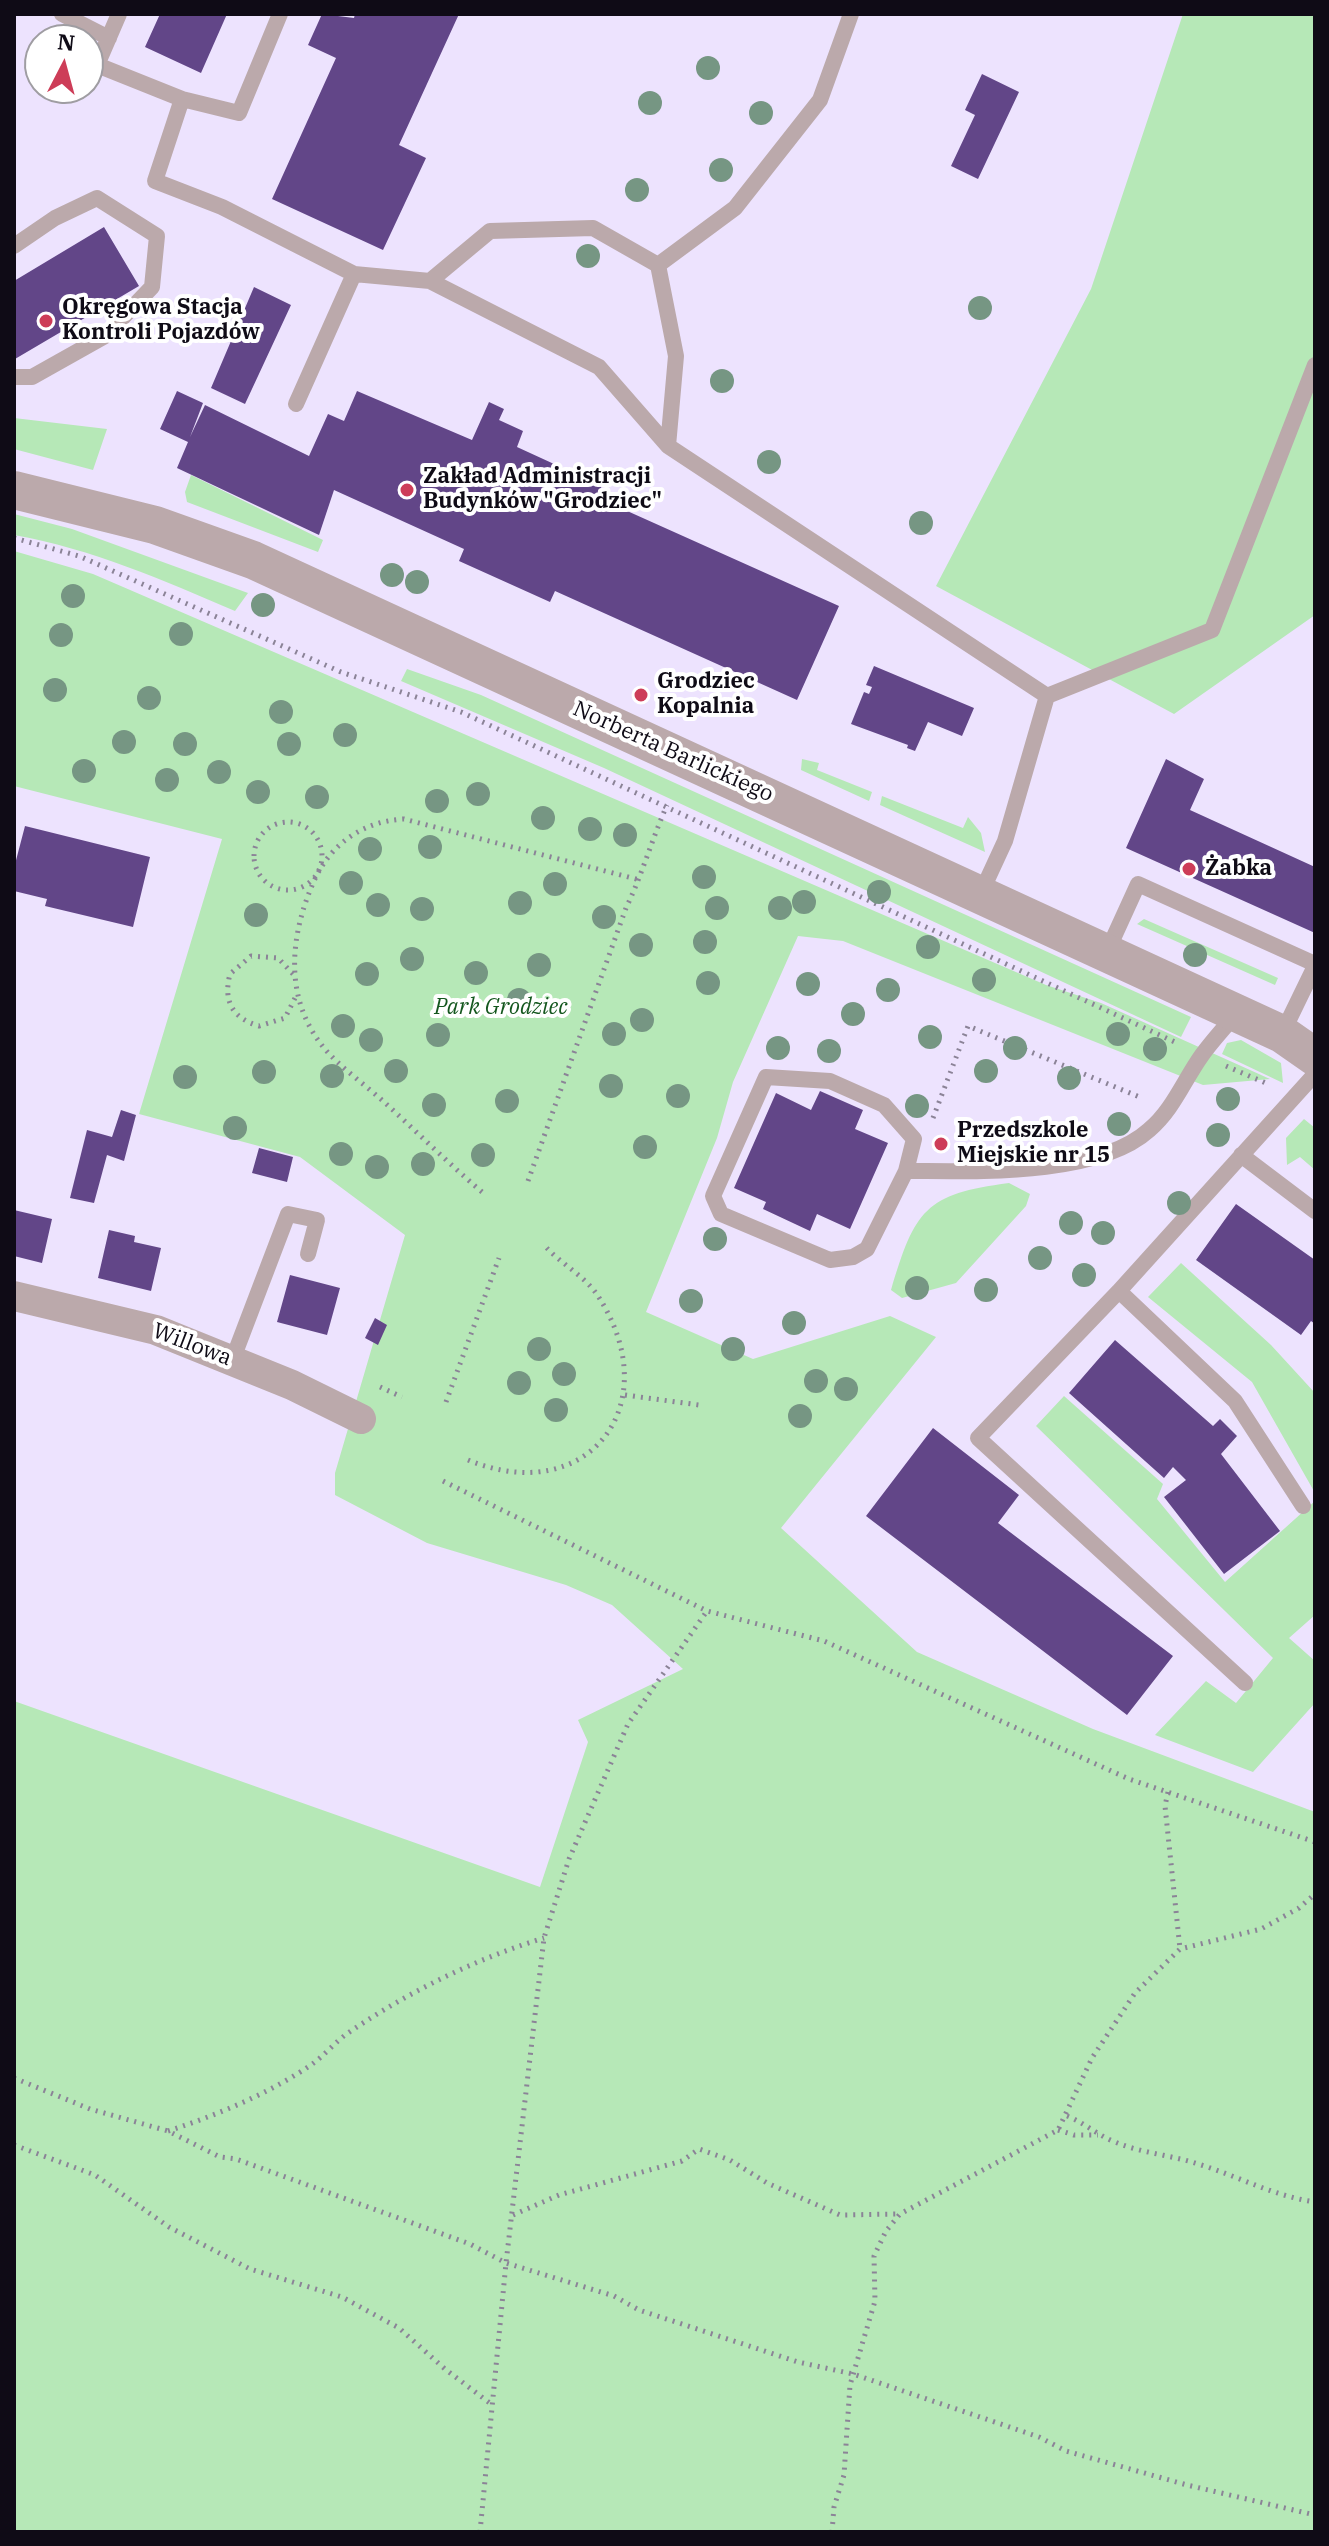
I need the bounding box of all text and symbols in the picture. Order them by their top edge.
north arrow [24,24,104,104]
text: N [56,26,77,57]
place label: Okręgowa Stacja Kontroli Pojazdów [62,295,260,346]
marker: Okręgowa Stacja Kontroli Pojazdów [37,312,55,330]
place label: Zakład Administracji Budynków "Grodziec" [423,464,662,516]
marker: Zakład Administracji Budynków "Grodziec" [398,481,416,499]
place label: Grodziec Kopalnia [657,669,755,720]
marker: Grodziec Kopalnia [632,686,650,704]
street label: Norberta Barlickiego [569,696,777,808]
place label: Żabka [1205,856,1272,882]
marker: Żabka [1180,860,1198,878]
park label: Park Grodziec [434,995,568,1021]
place label: Przedszkole Miejskie nr 15 [957,1118,1110,1170]
marker: Przedszkole Miejskie nr 15 [932,1135,950,1153]
street label: Willowa [149,1318,235,1372]

